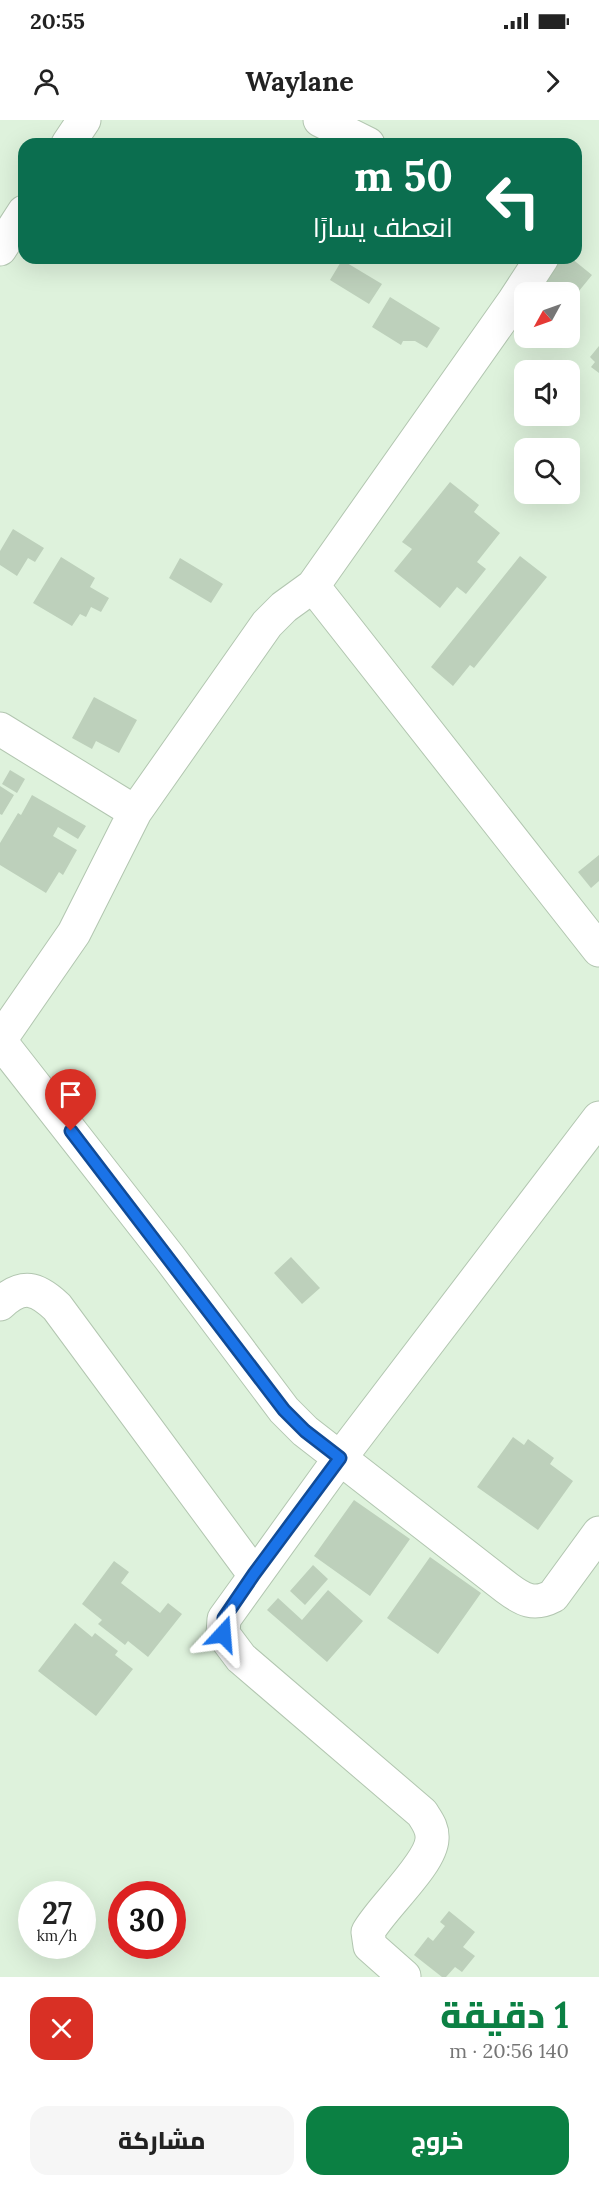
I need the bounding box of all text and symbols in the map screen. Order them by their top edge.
text: 20:55 [30,7,85,35]
text: Waylane [245,64,354,98]
icon: person [30,65,63,98]
icon: forward [536,65,569,98]
text: 50 m [354,149,453,203]
icon: left [474,162,552,240]
text: انعطف يسارًا [313,210,453,244]
north arrow [514,282,580,348]
map controls [514,282,580,504]
button: sound [514,360,580,426]
button: search [514,438,580,504]
pin [45,1069,96,1131]
icon: arrive [54,1078,87,1111]
position arrow [191,1602,255,1666]
speed limit sign: 30 [108,1881,186,1959]
text: 27 [42,1894,72,1932]
text: km/h [37,1926,77,1945]
text: 1 دقيقة [440,1992,569,2038]
button: close [30,1997,93,2060]
text: 140 m · 20:56 [449,2038,569,2063]
button: مشاركة [30,2106,294,2175]
button: خروج [306,2106,569,2175]

